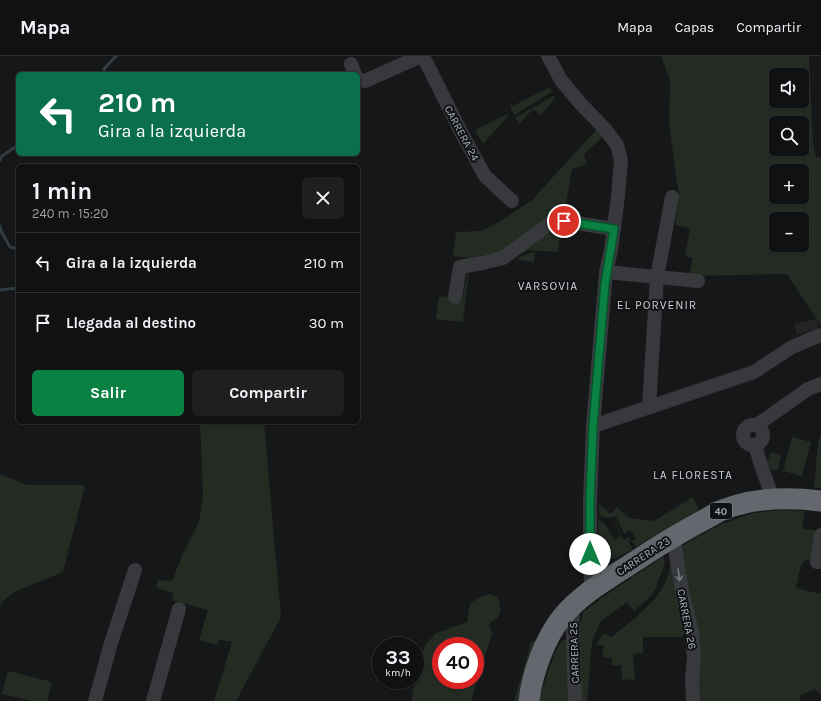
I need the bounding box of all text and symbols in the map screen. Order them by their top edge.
text: Mapa [20,17,70,39]
text: Mapa [617,19,653,36]
text: Capas [675,19,714,36]
text: Compartir [736,19,801,36]
map controls [769,68,809,252]
button: sound [769,68,809,108]
text: 210 m [98,86,176,119]
icon: left [32,88,84,140]
street label: CARRERA 24 [442,103,482,163]
button: search [769,116,809,156]
text: Gira a la izquierda [98,120,246,142]
button: + [769,164,809,204]
text: 1 min [32,177,92,205]
button: close [302,177,344,219]
pin [547,204,581,238]
text: 240 m · 15:20 [32,206,108,221]
icon: arrive [553,210,575,232]
button: − [769,212,809,252]
icon: left [32,252,54,274]
text: Gira a la izquierda [66,254,197,272]
text: 210 m [304,254,344,272]
district label: VARSOVIA [518,279,578,293]
district label: EL PORVENIR [617,298,697,312]
icon: arrive [32,312,54,334]
text: Llegada al destino [66,314,196,332]
text: 30 m [309,314,344,332]
button: Salir [32,370,184,416]
button: Compartir [192,370,344,416]
district label: LA FLORESTA [653,468,733,482]
road number: 40 [710,503,732,519]
position arrow [569,533,611,575]
street label: CARRERA 23 [614,534,673,579]
one-way arrow [675,568,683,581]
street label: CARRERA 26 [674,588,699,650]
street label: CARRERA 25 [567,622,582,684]
speed limit sign: 40 [432,637,484,689]
text: 33 [386,646,410,669]
text: km/h [385,667,411,679]

